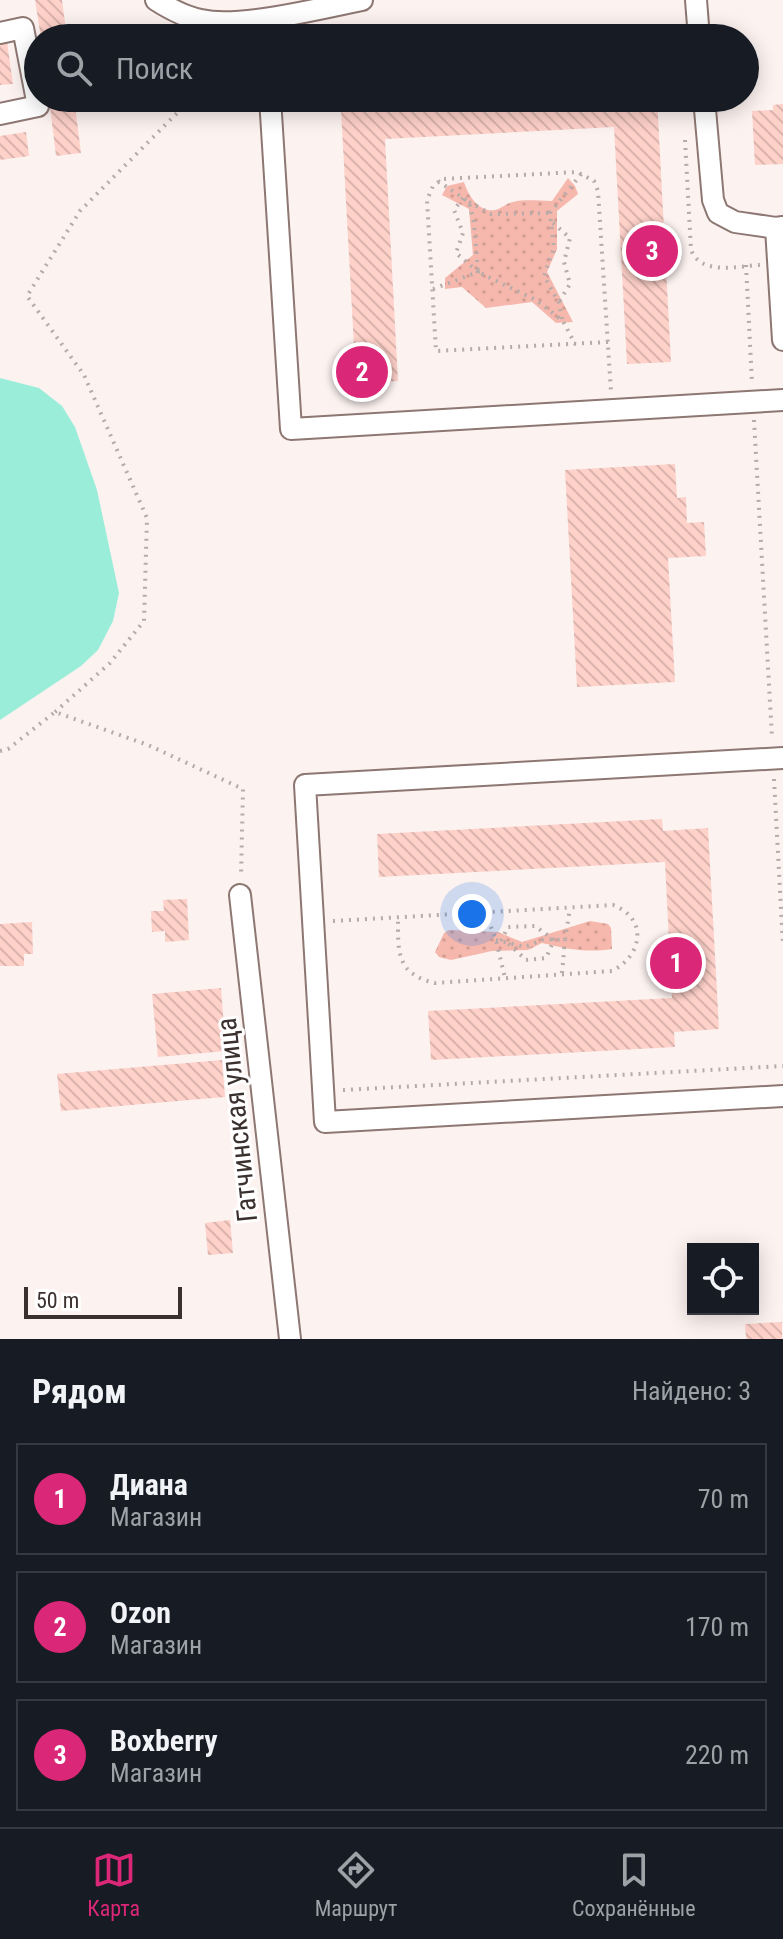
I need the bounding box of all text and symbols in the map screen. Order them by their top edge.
search box [24,24,759,112]
icon: search [52,46,96,90]
text: Поиск [116,51,193,86]
pin: 3 [626,221,678,281]
pin: 2 [336,342,388,402]
your location [452,894,492,934]
pin: 1 [650,933,702,993]
street label: Гатчинская улица [210,1016,264,1224]
map controls [687,1243,759,1315]
button: locate [687,1243,759,1315]
scale bar [24,1283,182,1319]
text: 50 m [36,1288,79,1313]
text: Рядом [32,1371,127,1411]
text: Найдено: 3 [632,1376,751,1406]
text: Диана [110,1467,188,1502]
text: 1 [53,1484,67,1514]
text: 70 m [698,1484,749,1514]
text: Магазин [110,1502,202,1532]
text: Ozon [110,1595,171,1630]
text: 2 [53,1612,67,1642]
text: 170 m [685,1612,749,1642]
text: Магазин [110,1630,202,1660]
text: Boxberry [110,1723,218,1758]
text: 3 [53,1740,67,1770]
text: 220 m [685,1740,749,1770]
text: Магазин [110,1758,202,1788]
tab: Карта [87,1848,140,1921]
tab: Маршрут [315,1848,397,1921]
tab: Сохранённые [572,1848,696,1921]

